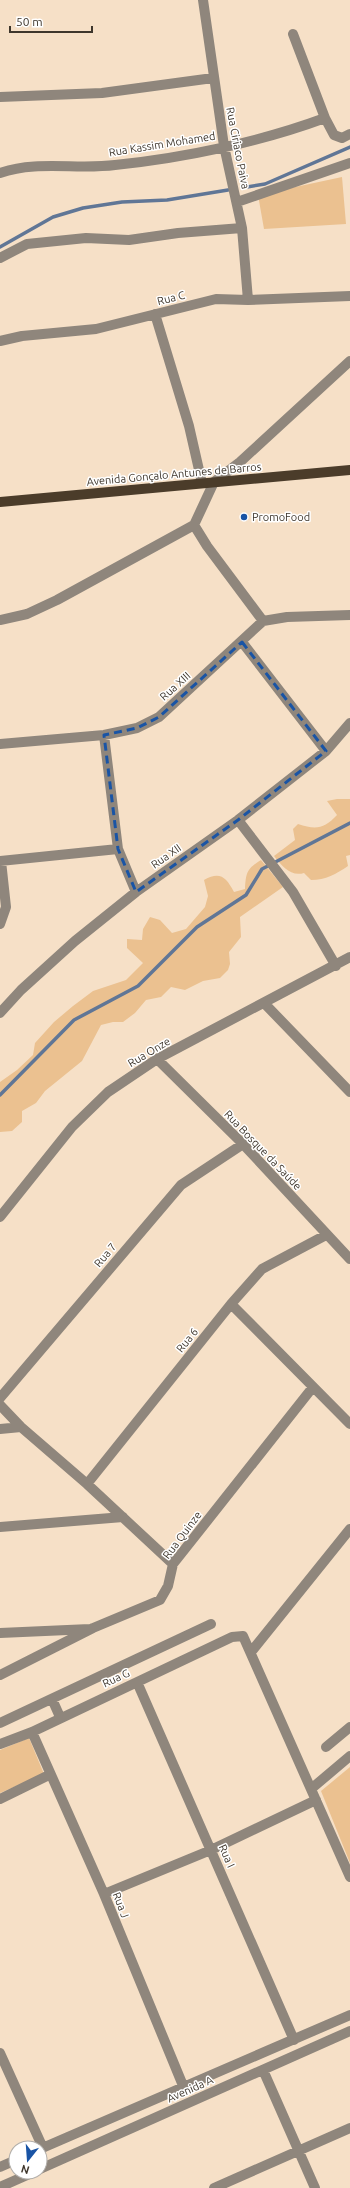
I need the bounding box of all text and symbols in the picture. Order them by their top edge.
scale bar [10,8,92,34]
text: 50 m [16,15,43,28]
street label: Rua Ciriaco Paiva [224,106,252,190]
street label: Rua Kassim Mohamed [108,130,216,158]
street label: Rua C [156,289,186,307]
street label: Avenida Gonçalo Antunes de Barros [86,460,262,488]
place label: PromoFood [252,511,310,523]
marker: PromoFood [239,512,249,522]
street label: Rua XIII [157,669,193,703]
street label: Rua XII [149,841,183,871]
street label: Rua Onze [126,1035,172,1069]
street label: Rua Bosque da Saúde [222,1108,304,1192]
street label: Rua 7 [92,1241,118,1269]
street label: Rua 6 [174,1326,200,1354]
street label: Rua Quinze [160,1509,204,1561]
street label: Rua G [100,1667,132,1689]
street label: Rua I [217,1843,237,1869]
street label: Rua J [111,1890,131,1920]
street label: Avenida A [165,2073,216,2104]
north arrow [8,2140,48,2180]
text: N [19,2163,31,2177]

